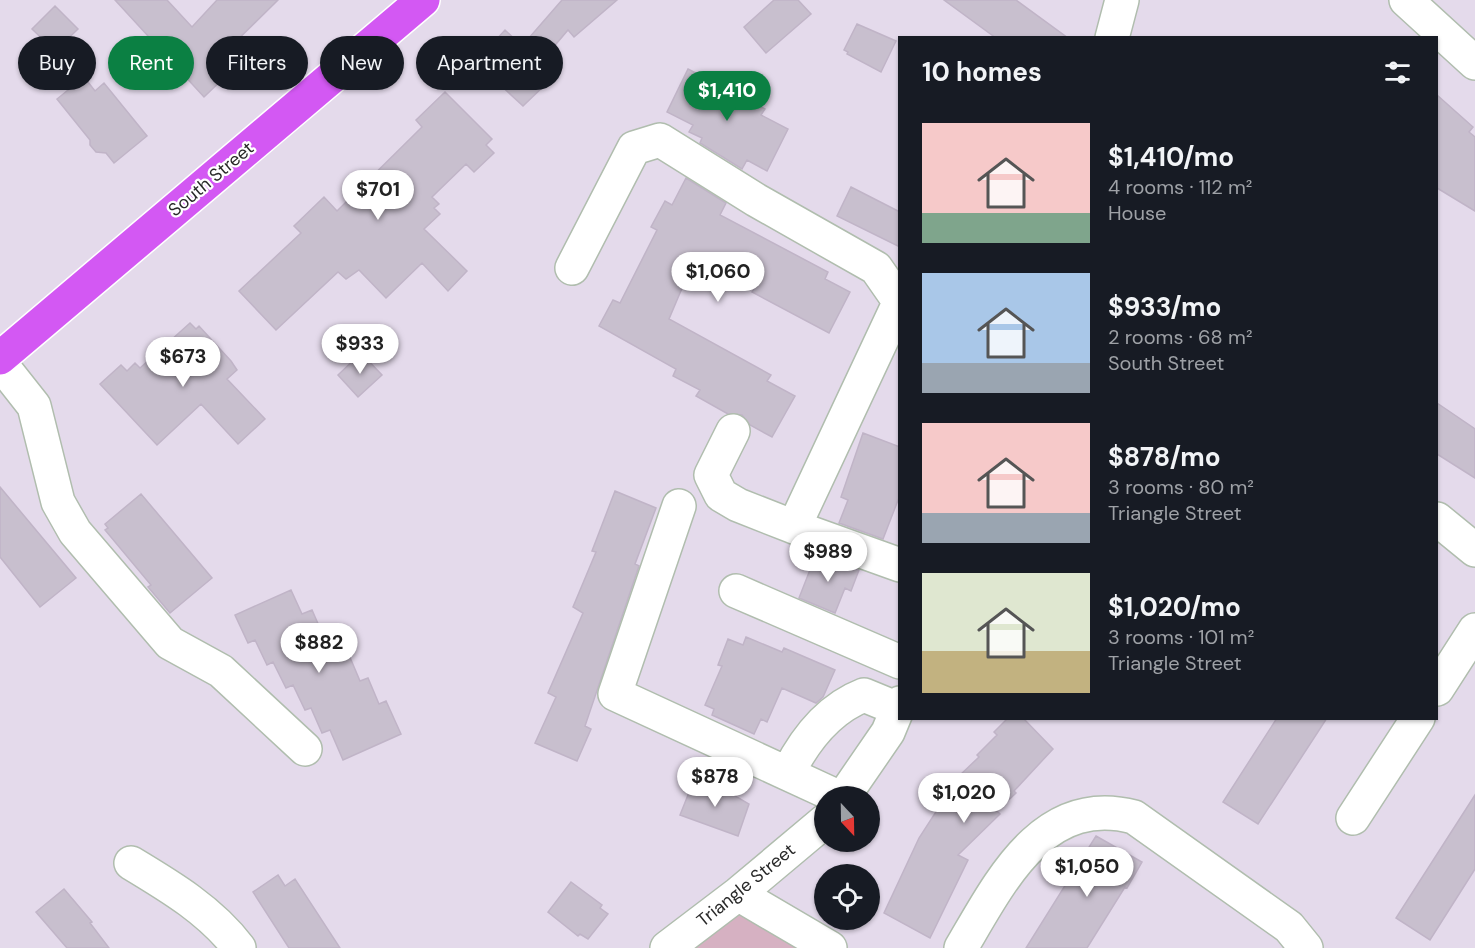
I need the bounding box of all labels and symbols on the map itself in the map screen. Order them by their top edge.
pin: $1,410 [678,71,776,122]
street label: South Street [163,136,259,222]
pin: $701 [342,170,414,221]
pin: $1,060 [669,252,767,303]
pin: $933 [324,324,396,375]
pin: $673 [147,337,219,388]
pin: $989 [792,532,864,583]
pin: $882 [283,623,355,674]
pin: $878 [679,757,751,808]
pin: $1,020 [915,773,1013,824]
north arrow [814,786,880,852]
street label: Triangle Street [692,838,800,932]
pin: $1,050 [1038,847,1136,898]

